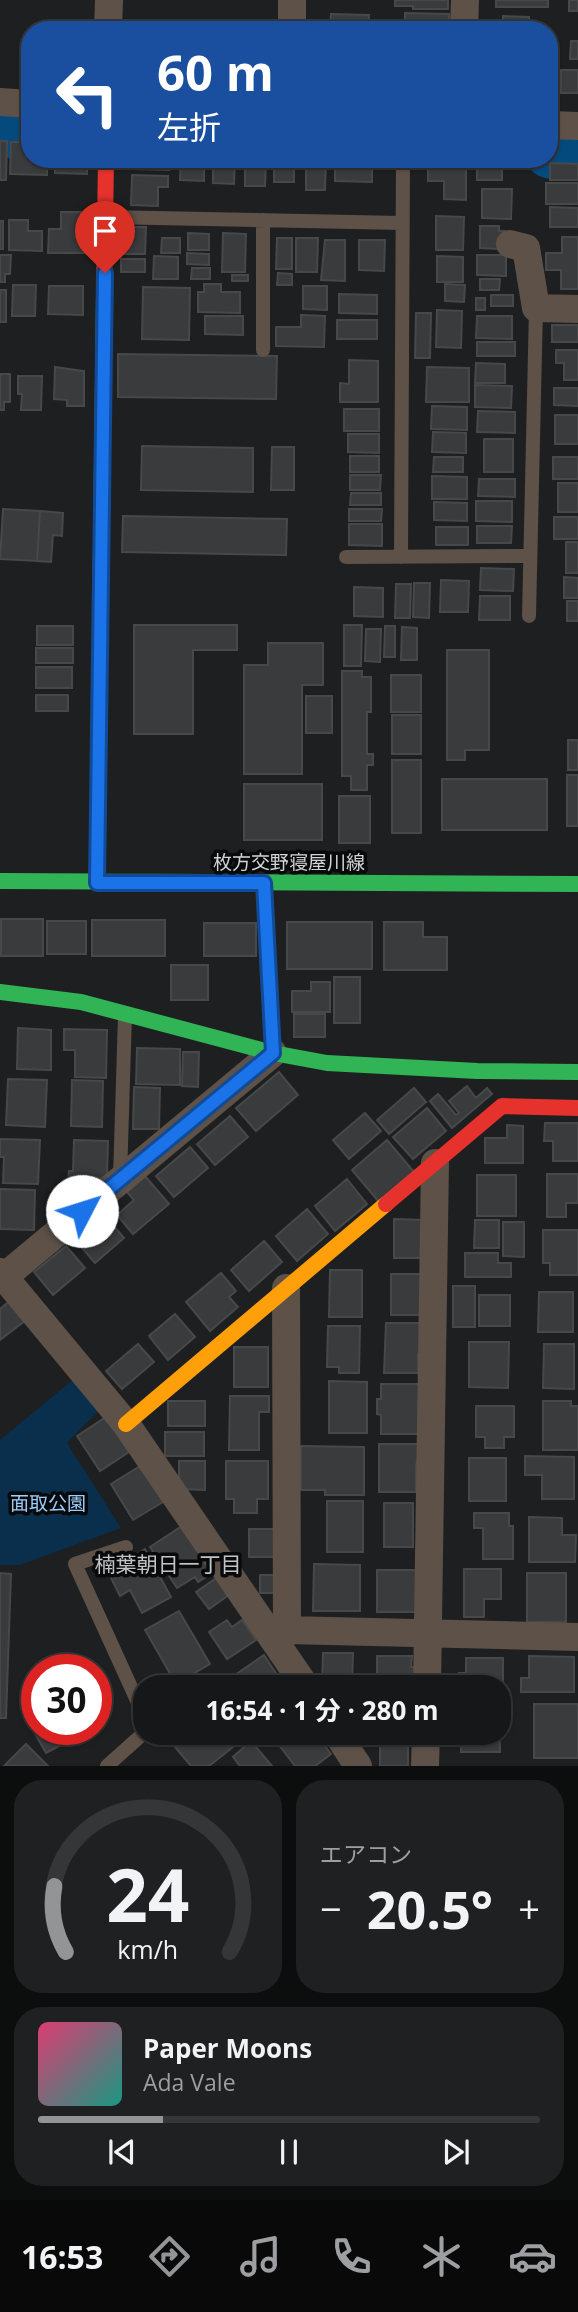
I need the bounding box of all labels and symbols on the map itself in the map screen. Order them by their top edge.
pin [75,201,135,273]
street label: 枚方交野寝屋川線 [213,849,365,875]
position arrow [45,1174,119,1248]
park label: 面取公園 [10,1490,86,1516]
district label: 楠葉朝日一丁目 [95,1550,242,1578]
speed limit sign: 30 [21,1654,112,1745]

